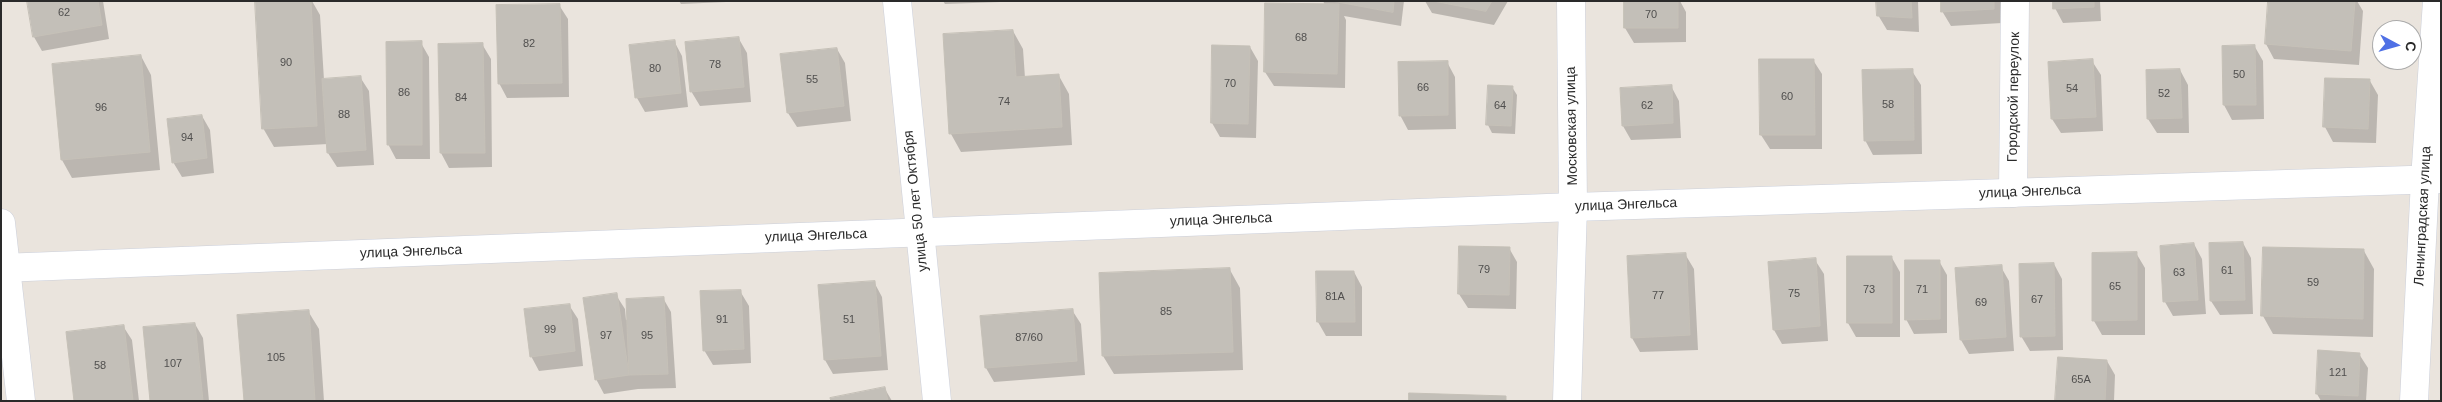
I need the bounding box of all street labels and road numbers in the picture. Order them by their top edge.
street label: Городской переулок [2004,32,2024,162]
street label: Московская улица [1563,66,1581,186]
street label: улица 50 лет Октября [900,129,932,273]
street label: Ленинградская улица [2411,146,2435,286]
street label: улица Энгельса [1978,182,2082,202]
street label: улица Энгельса [1574,195,1678,215]
street label: улица Энгельса [1169,210,1273,230]
street label: улица Энгельса [764,226,868,246]
street label: улица Энгельса [359,242,463,262]

